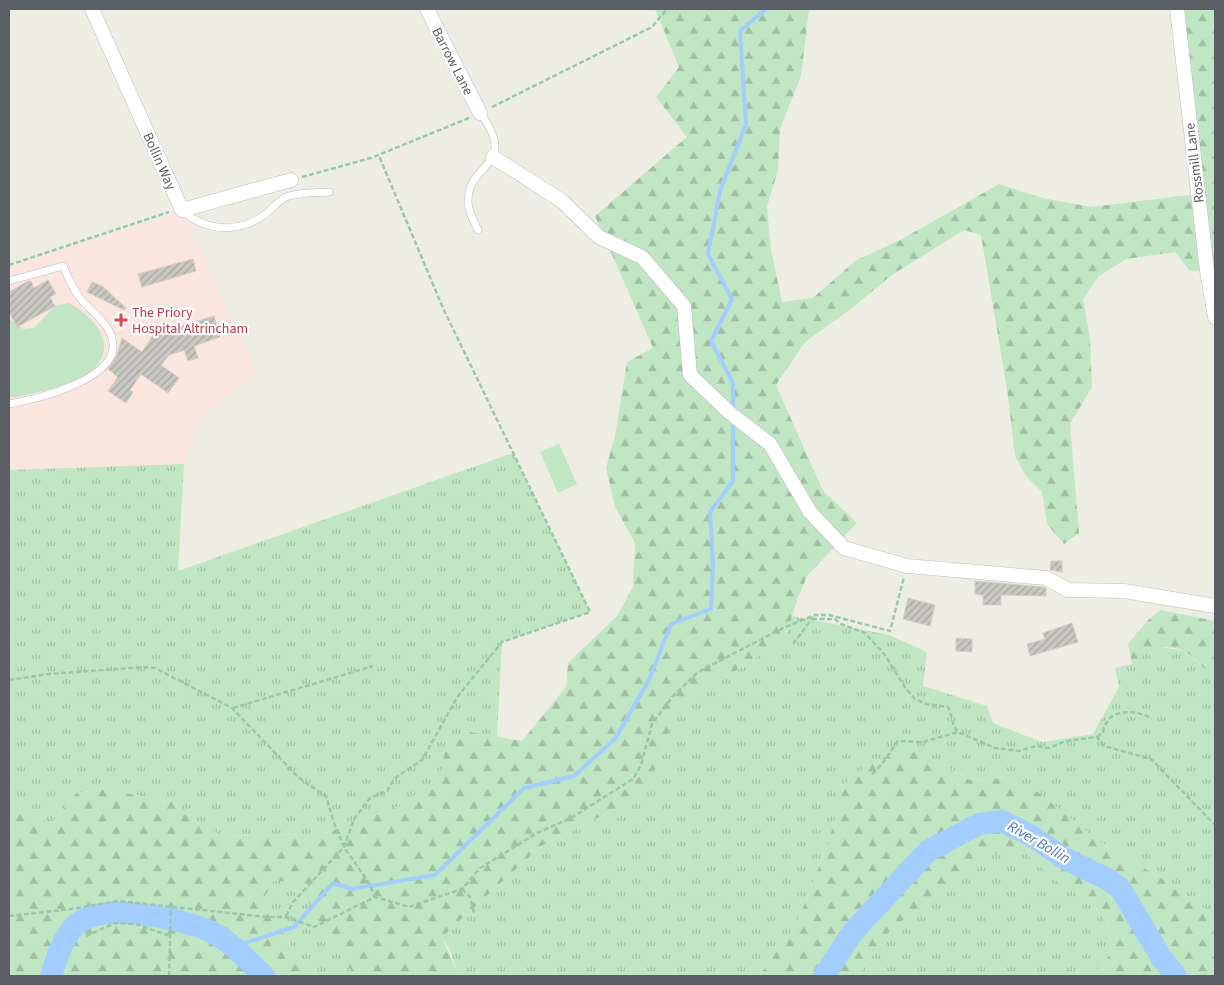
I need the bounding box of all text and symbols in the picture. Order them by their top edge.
street label: Barrow Lane [426,24,478,99]
street label: Rossmill Lane [1180,122,1210,204]
street label: Bollin Way [137,129,181,194]
place label: The Priory Hospital Altrincham [132,303,248,339]
marker: The Priory Hospital Altrincham [114,313,128,327]
water label: River Bollin [1004,816,1074,869]

